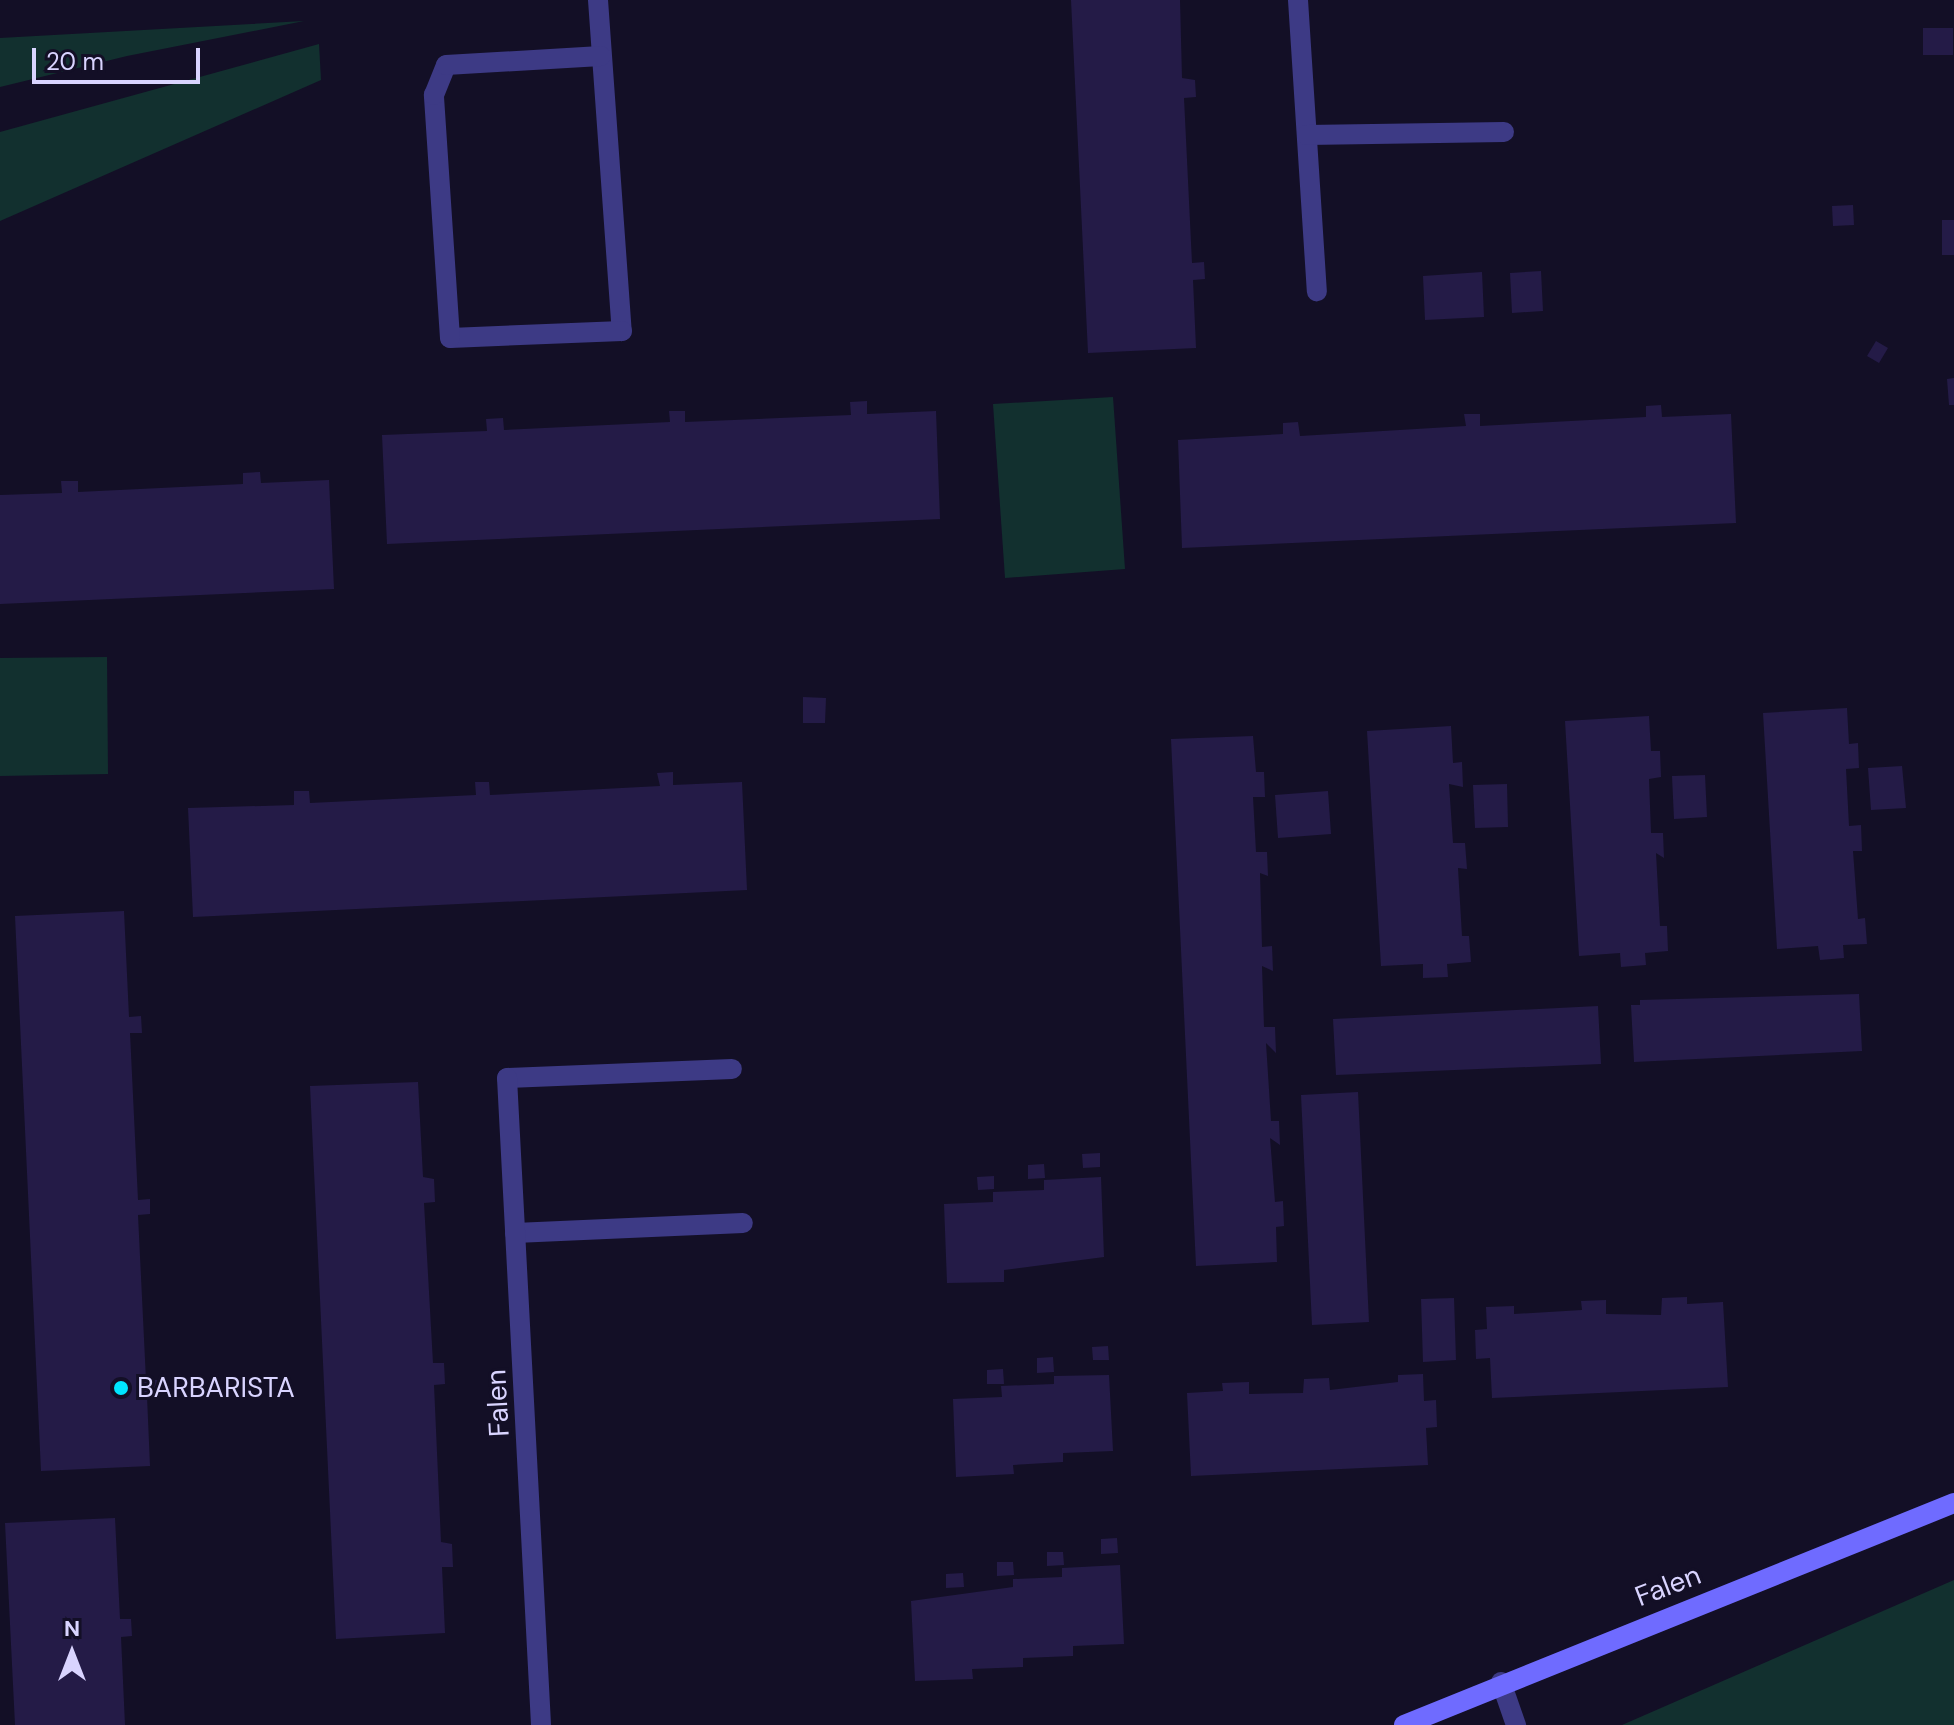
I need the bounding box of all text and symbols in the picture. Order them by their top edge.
scale bar [36,32,204,82]
text: 20 m [46,46,104,77]
street label: Falen [479,1368,517,1438]
place label: BARBARISTA [137,1371,295,1405]
marker: BARBARISTA [112,1379,130,1397]
street label: Falen [1630,1558,1706,1614]
north arrow [32,1613,112,1693]
text: N [64,1614,80,1643]

